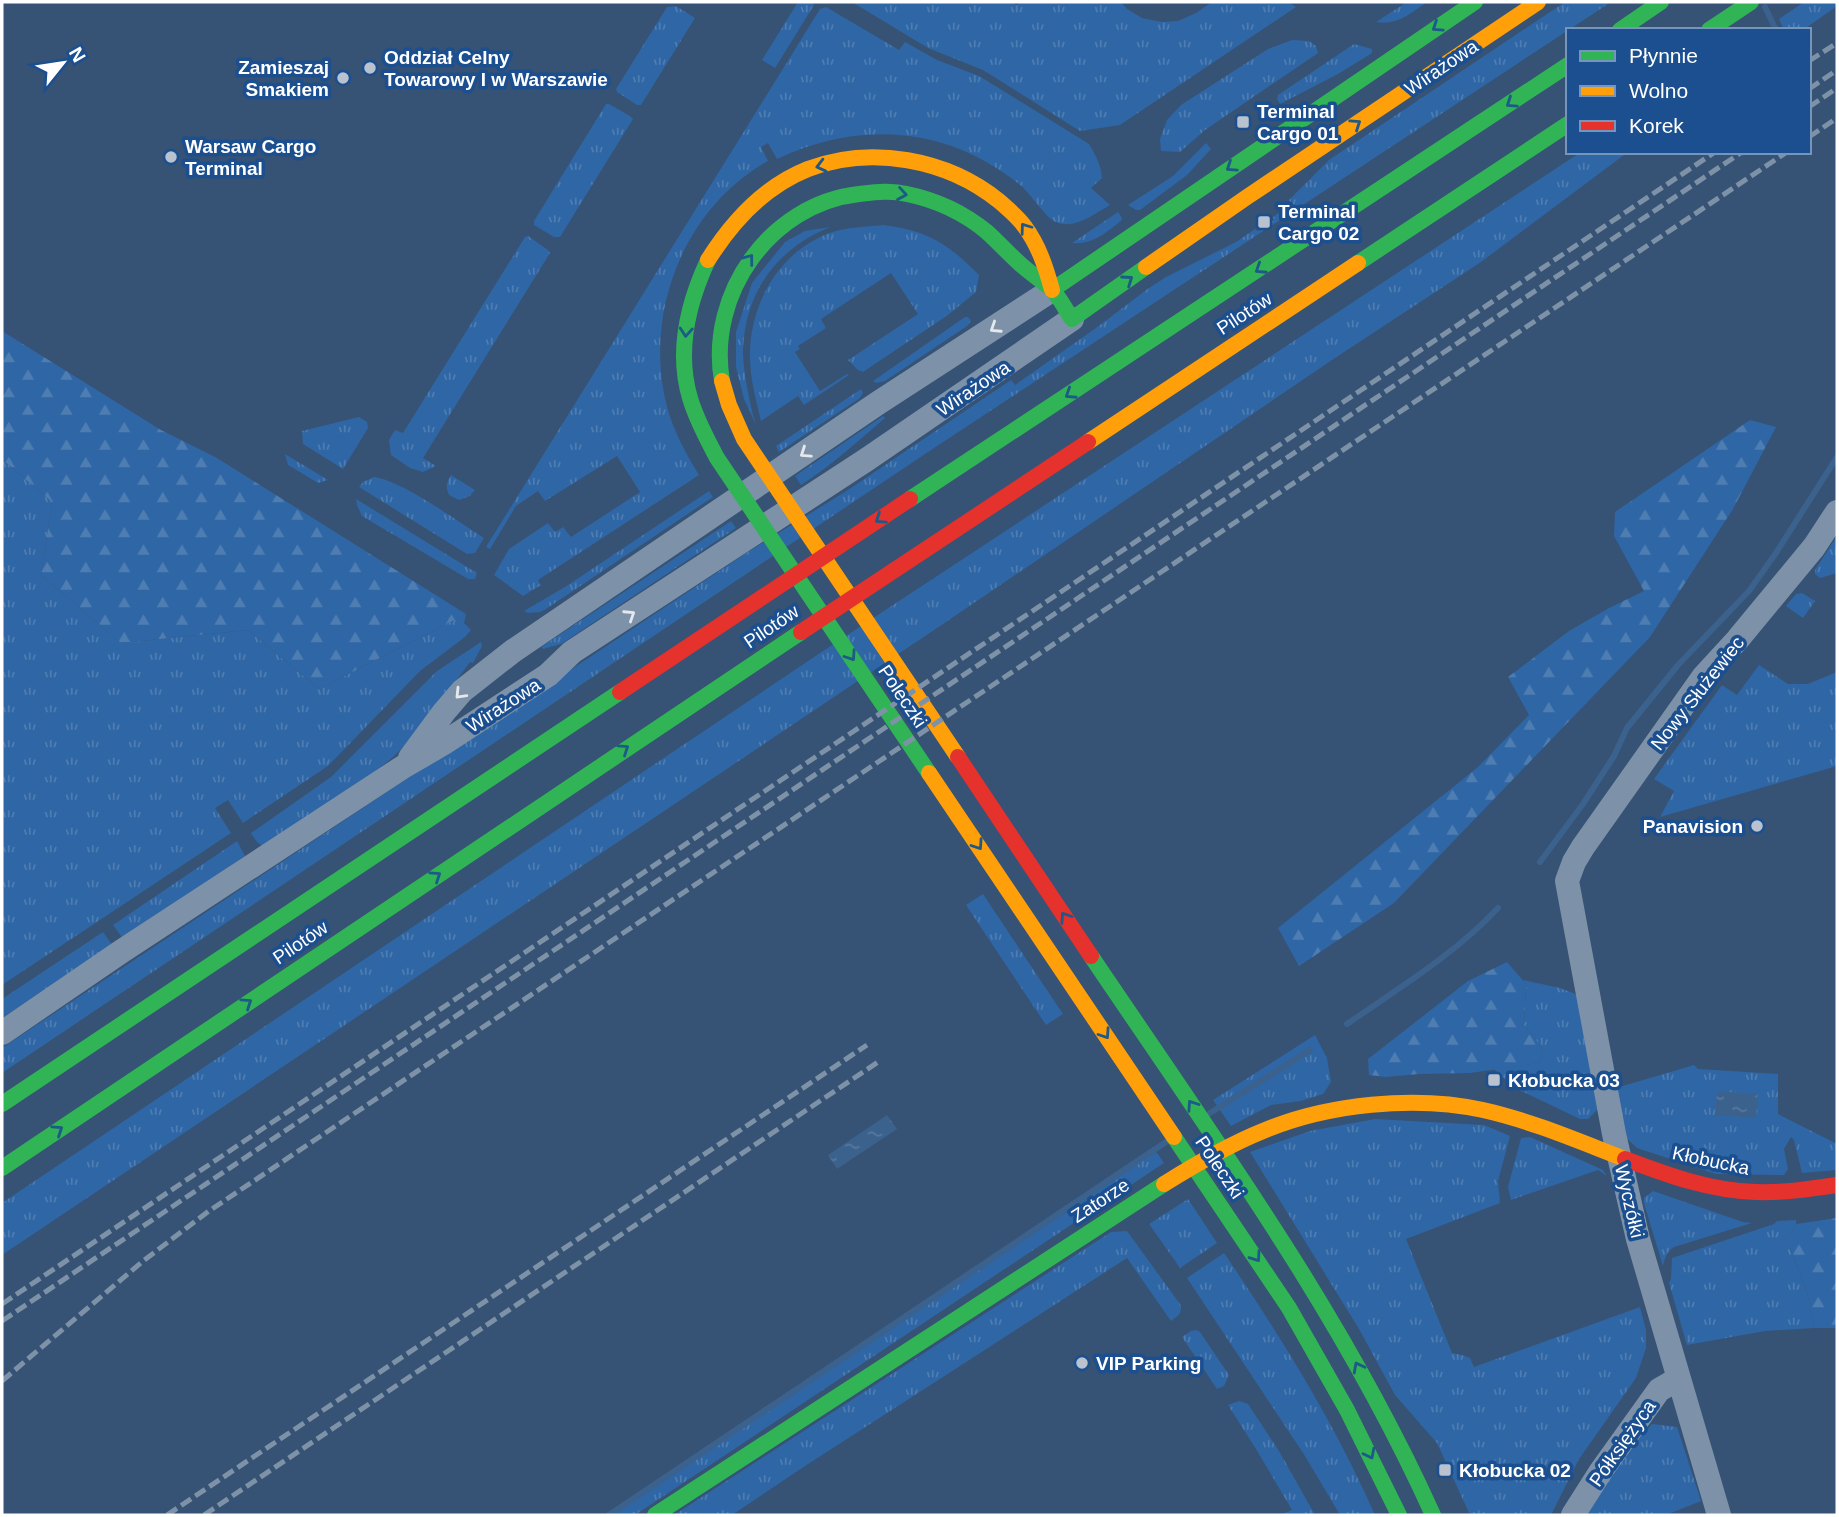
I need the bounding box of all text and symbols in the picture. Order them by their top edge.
one-way arrow [1432,19,1445,31]
north arrow [28,28,98,98]
legend [1566,28,1811,154]
street label: Wirażowa [1401,35,1482,99]
text: N [65,44,90,66]
text: Płynnie [1629,44,1698,67]
place label: Oddział Celny Towarowy I w Warszawie [384,47,608,90]
place label: Zamieszaj Smakiem [238,57,329,100]
marker: Oddział Celny Towarowy I w Warszawie [362,60,378,76]
marker: Zamieszaj Smakiem [335,70,351,86]
text: Wolno [1629,79,1688,102]
one-way arrow [1506,94,1519,107]
place label: Terminal Cargo 01 [1257,101,1339,144]
marker: Terminal Cargo 01 [1235,114,1251,130]
text: Korek [1629,114,1684,137]
one-way arrow [1349,119,1362,132]
place label: Warsaw Cargo Terminal [185,136,316,179]
marker: Warsaw Cargo Terminal [163,149,179,165]
one-way arrow [815,158,827,172]
one-way arrow [1226,159,1239,171]
one-way arrow [896,186,908,201]
place label: Terminal Cargo 02 [1278,201,1359,244]
marker: Terminal Cargo 02 [1256,214,1272,230]
one-way arrow [1021,224,1033,236]
one-way arrow [741,255,754,267]
one-way arrow [1255,261,1268,273]
one-way arrow [1120,276,1133,288]
street label: Pilotów [1213,288,1276,339]
one-way arrow [990,320,1003,332]
one-way arrow [679,327,694,338]
street label: Wirażowa [933,356,1014,420]
one-way arrow [1065,386,1078,398]
one-way arrow [800,445,813,457]
one-way arrow [875,511,888,523]
street label: Pilotów [740,600,803,652]
one-way arrow [622,610,635,623]
street label: Nowy Służewiec [1647,632,1748,754]
one-way arrow [843,649,856,662]
street label: Poleczki [874,661,931,731]
street label: Wirażowa [463,674,544,737]
one-way arrow [456,686,469,699]
one-way arrow [617,744,630,757]
place label: Panavision [1643,816,1743,837]
marker: Panavision [1749,818,1765,834]
one-way arrow [970,837,982,850]
one-way arrow [428,872,441,884]
one-way arrow [1060,911,1073,924]
street label: Pilotów [269,916,332,968]
one-way arrow [239,999,252,1011]
one-way arrow [1097,1026,1109,1039]
place label: Kłobucka 03 [1508,1070,1620,1091]
marker: Kłobucka 03 [1486,1072,1502,1088]
one-way arrow [1187,1100,1200,1113]
one-way arrow [51,1125,64,1138]
street label: Poleczki [1191,1132,1248,1202]
street label: Kłobucka [1670,1142,1752,1179]
street label: Wyczółki [1611,1162,1648,1240]
street label: Zatorze [1068,1174,1133,1227]
one-way arrow [1248,1249,1260,1262]
place label: VIP Parking [1096,1353,1201,1374]
marker: VIP Parking [1074,1355,1090,1371]
one-way arrow [1353,1361,1367,1374]
street label: Półksiężyca [1585,1396,1660,1490]
one-way arrow [1361,1447,1375,1459]
place label: Kłobucka 02 [1459,1460,1571,1481]
marker: Kłobucka 02 [1437,1462,1453,1478]

